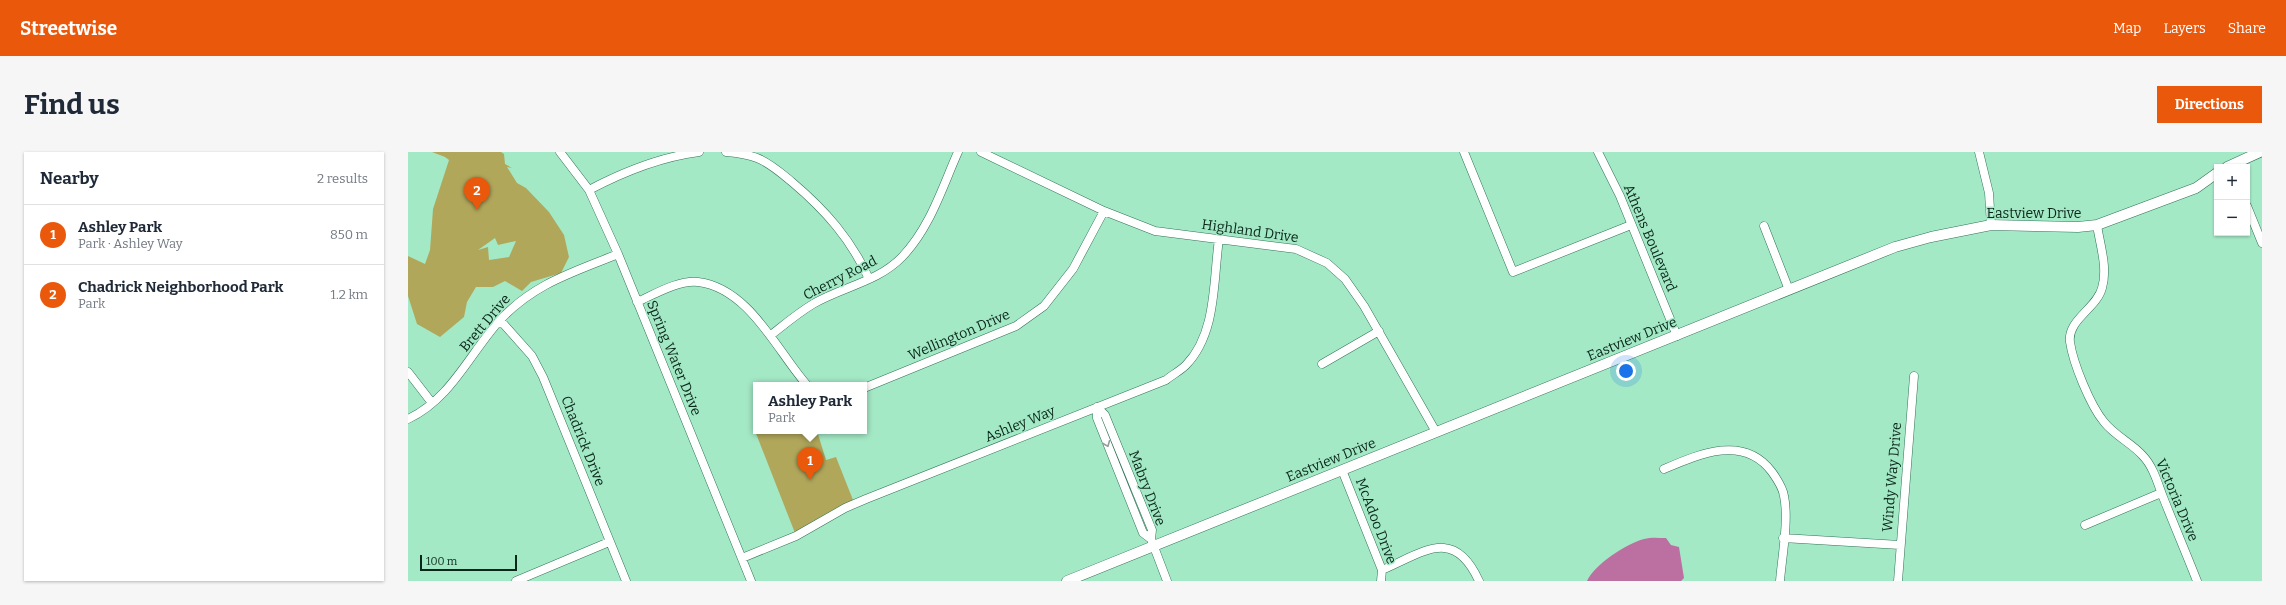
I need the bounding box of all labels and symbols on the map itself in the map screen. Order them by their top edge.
pin: 2 [464,177,490,210]
street label: Athens Boulevard [1620,182,1680,294]
street label: Eastview Drive [1986,205,2082,222]
street label: Highland Drive [1200,216,1300,246]
street label: Cherry Road [800,252,880,304]
street label: Brett Drive [456,291,514,355]
street label: Spring Water Drive [643,298,705,418]
street label: Wellington Drive [906,306,1012,364]
street label: Eastview Drive [1585,313,1679,365]
your location [1616,361,1636,381]
street label: Chadrick Drive [557,393,609,489]
street label: Ashley Way [982,402,1058,446]
street label: Windy Way Drive [1879,421,1905,533]
street label: Eastview Drive [1284,434,1378,486]
one-way arrow [1102,439,1110,447]
pin: 1 [797,447,823,480]
street label: Mabry Drive [1125,448,1169,528]
street label: Victoria Drive [2152,456,2202,544]
street label: McAdoo Drive [1352,476,1400,566]
scale bar [420,553,517,572]

